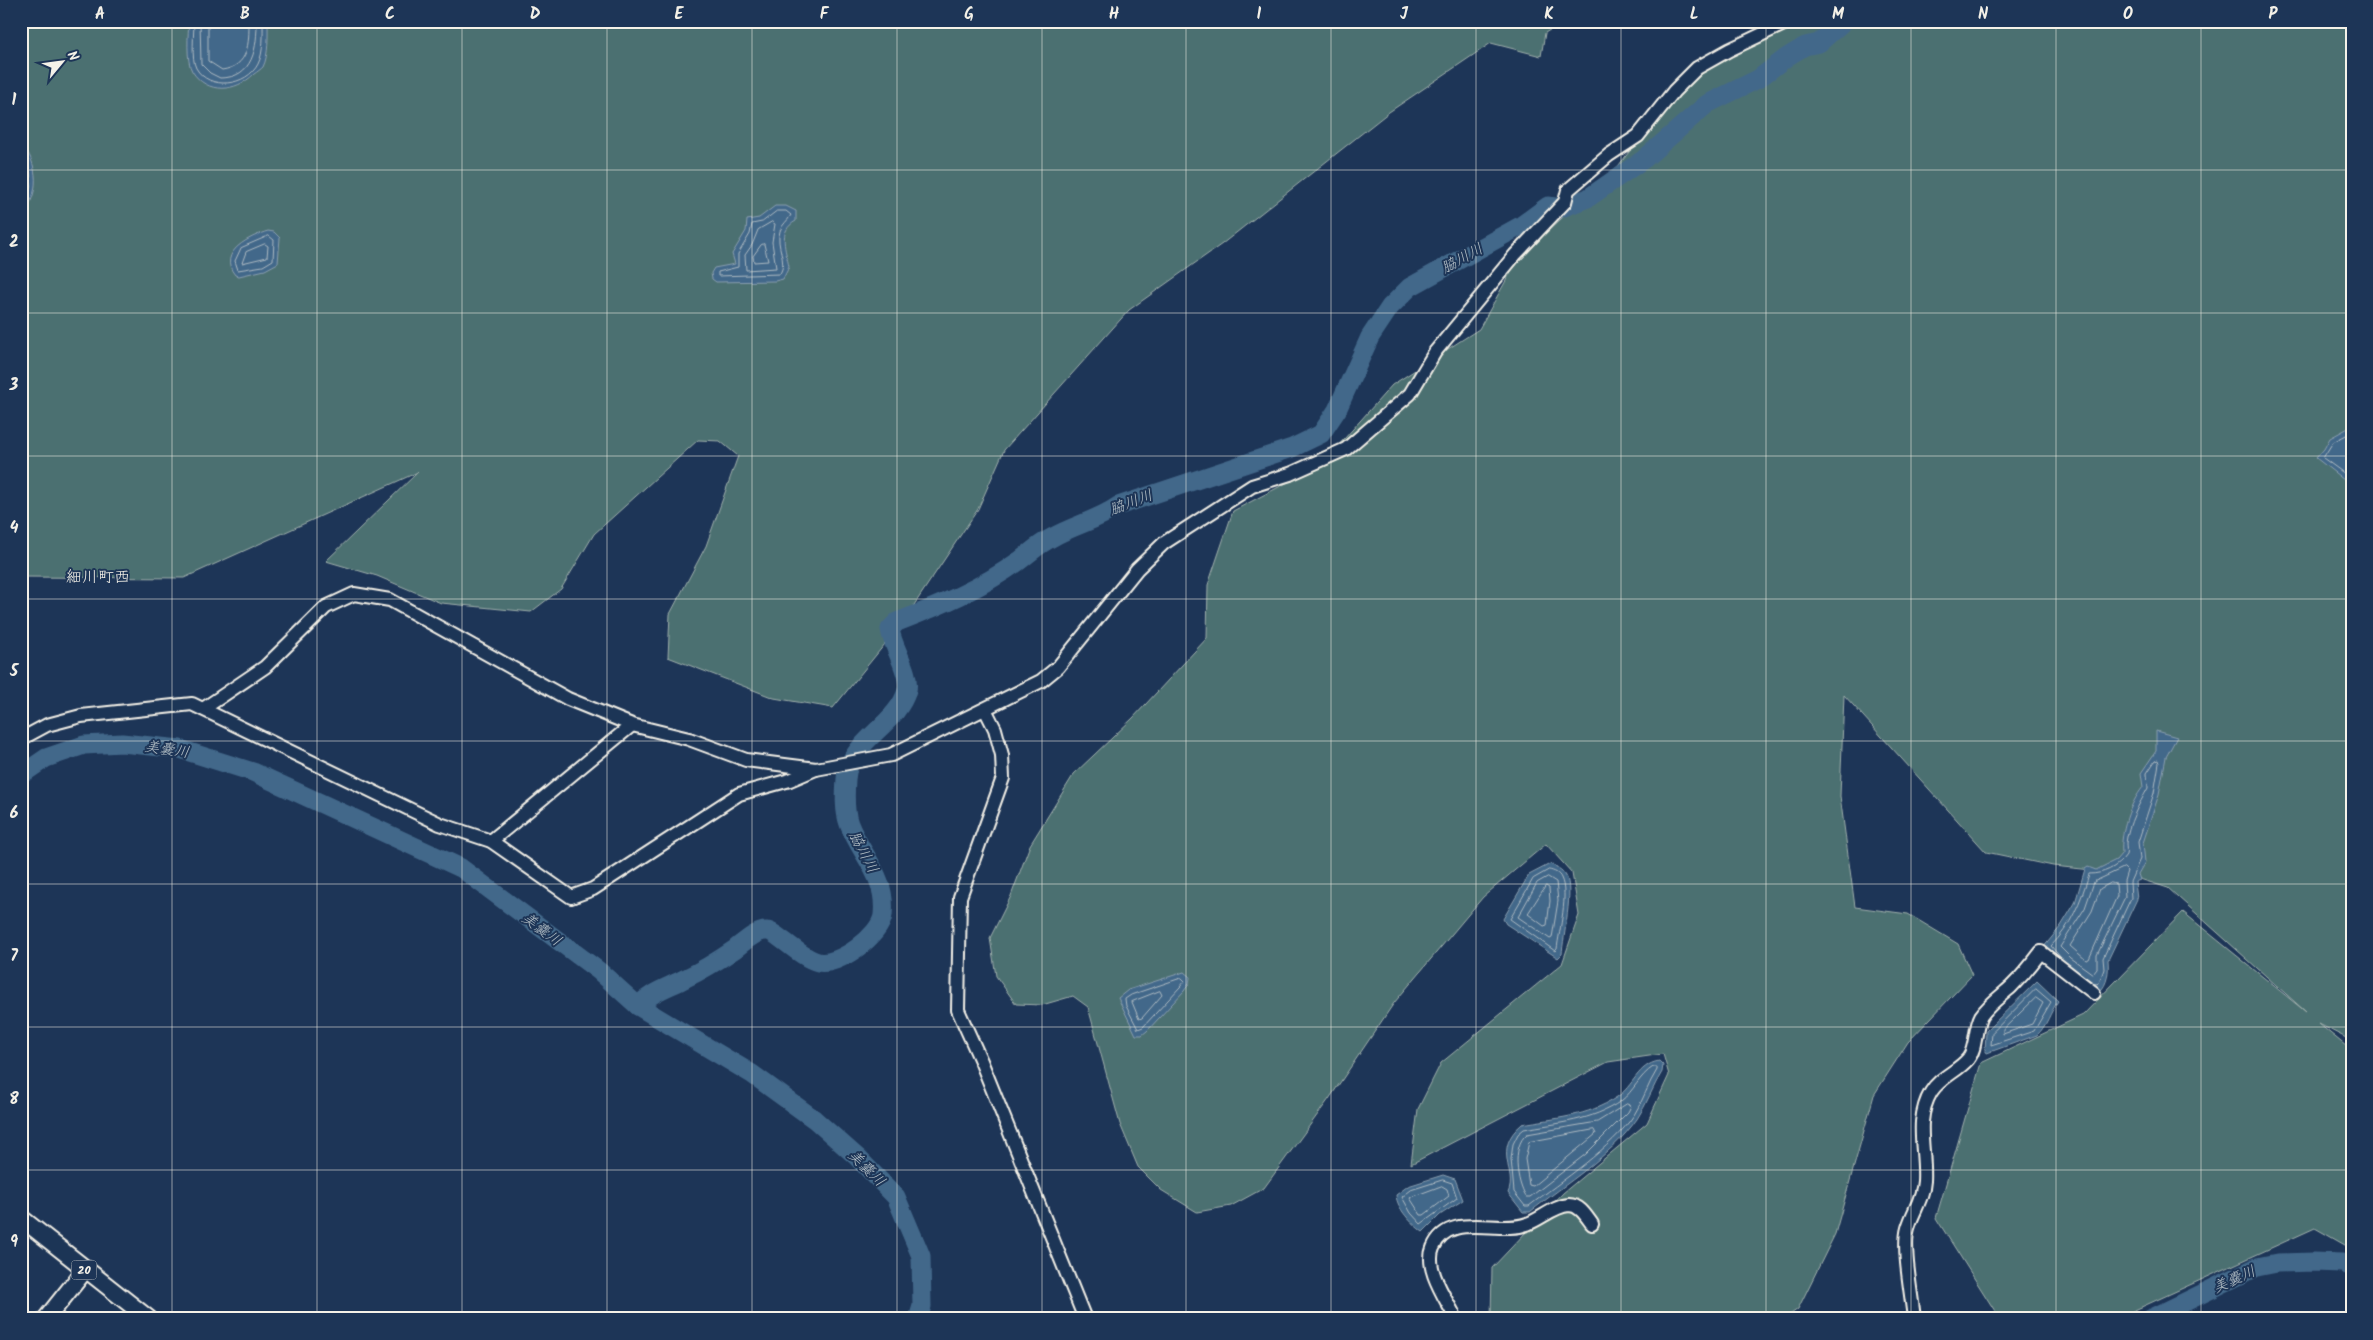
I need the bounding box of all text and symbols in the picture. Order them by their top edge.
text: A [95,2,105,27]
text: B [240,2,250,27]
text: C [385,2,395,27]
text: D [530,2,541,27]
text: E [675,2,685,27]
text: F [820,2,830,27]
text: G [964,2,974,27]
text: H [1109,2,1119,27]
text: I [1257,2,1262,27]
text: J [1400,2,1409,27]
text: K [1544,2,1554,27]
text: L [1690,2,1698,27]
text: M [1832,2,1845,27]
text: N [1978,2,1988,27]
text: O [2123,2,2133,27]
text: P [2269,2,2279,27]
north arrow [38,38,88,88]
text: N [61,47,84,66]
text: 1 [12,88,17,113]
text: 2 [9,230,19,255]
water label: 脇川川 [1437,237,1488,280]
text: 3 [9,373,19,398]
water label: 脇川川 [1106,484,1157,522]
text: 4 [10,516,19,541]
district label: 細川町西 [66,565,130,590]
text: 5 [9,659,20,684]
water label: 美嚢川 [143,735,191,765]
text: 6 [10,801,19,826]
water label: 脇川川 [842,827,884,878]
water label: 美嚢川 [516,907,567,953]
text: 7 [10,944,18,969]
text: 8 [9,1087,19,1112]
water label: 美嚢川 [842,1144,891,1193]
text: 9 [10,1230,18,1255]
road number: 20 [72,1260,96,1280]
water label: 美嚢川 [2209,1260,2260,1300]

